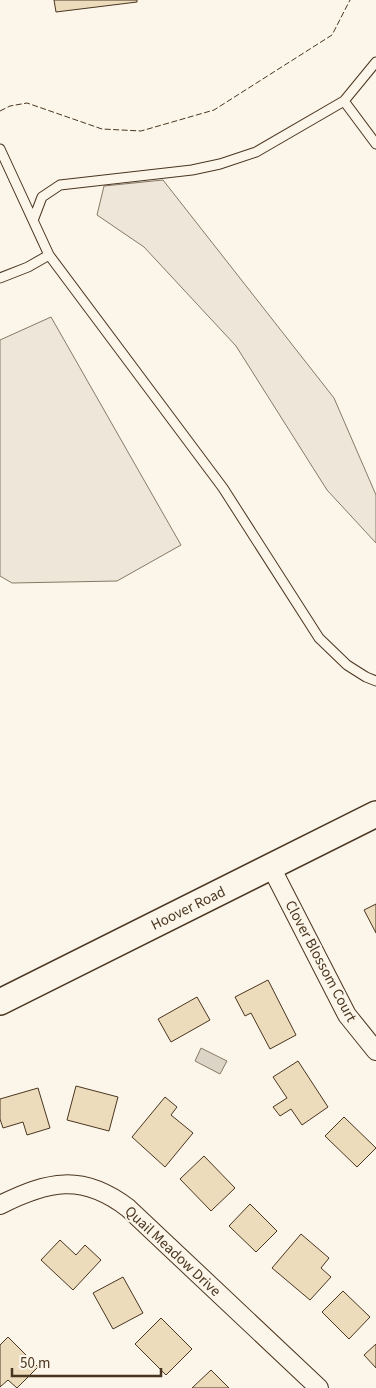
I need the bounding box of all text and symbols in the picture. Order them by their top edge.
street label: Hoover Road [147,881,229,936]
street label: Clover Blossom Court [280,897,362,1026]
street label: Quail Meadow Drive [120,1201,225,1302]
scale bar [12,1346,161,1378]
text: 50 m [20,1353,50,1374]

